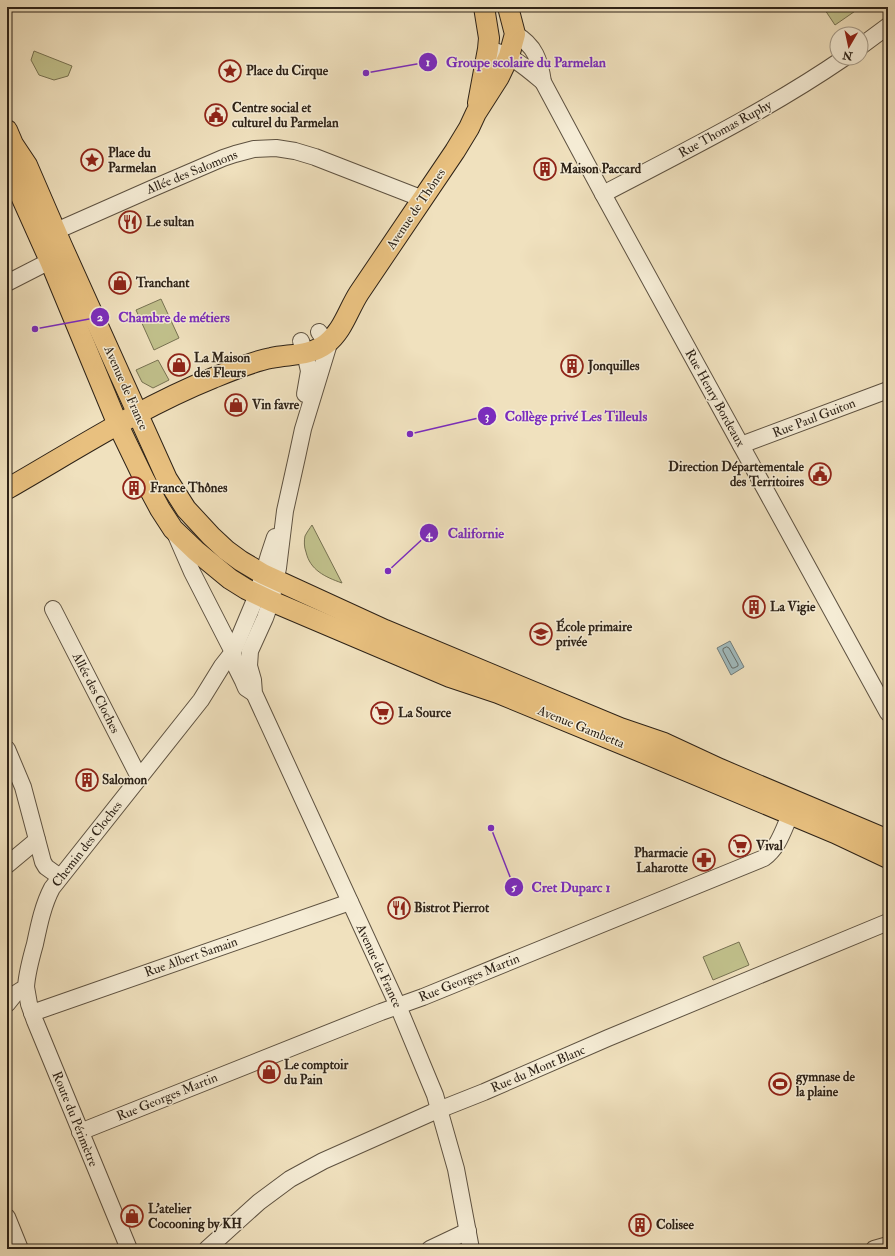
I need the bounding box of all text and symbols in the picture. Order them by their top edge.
north arrow [829,26,869,66]
text: N [841,48,854,63]
callout: Groupe scolaire du Parmelan [418,49,614,75]
text: Groupe scolaire du Parmelan [446,54,607,72]
text: 1 [426,55,430,70]
place icon: Place du Cirque [217,58,243,84]
place label: Place du Cirque [246,63,329,80]
street label: Rue Thomas Ruphy [676,97,775,162]
place label: Centre social et culturel du Parmelan [232,100,339,131]
public building icon: Centre social et culturel du Parmelan [203,102,229,128]
place label: Place du Parmelan [108,145,157,176]
street label: Allée des Salomons [143,146,240,198]
place icon: Place du Parmelan [79,147,105,173]
building icon: Maison Paccard [532,156,558,182]
place label: Maison Paccard [559,161,642,177]
street label: Avenue de Thônes [382,165,449,253]
restaurant icon: Le sultan [117,209,143,235]
place label: Le sultan [146,214,195,230]
shop icon: Tranchant [107,270,133,296]
place label: Tranchant [135,275,190,291]
callout: Chambre de métiers [90,304,238,330]
text: Chambre de métiers [118,309,230,326]
text: 2 [97,310,103,325]
street label: Avenue de France [100,343,152,433]
street label: Rue Henry Bordeaux [681,346,749,450]
place label: La Maison des Fleurs [194,350,251,381]
shop icon: La Maison des Fleurs [166,352,192,378]
building icon: Jonquilles [559,353,585,379]
place label: Jonquilles [587,358,640,375]
shop icon: Vin favre [223,392,249,418]
street label: Rue Paul Guiton [770,395,858,441]
place label: Vin favre [251,397,300,413]
callout: Collège privé Les Tilleuls [477,403,656,429]
text: Collège privé Les Tilleuls [505,408,647,426]
text: 3 [485,409,490,424]
place label: Direction Départementale des Territoires [668,459,805,490]
public building icon: Direction Départementale des Territoires [807,461,833,487]
building icon: France Thônes [121,475,147,501]
place label: France Thônes [150,480,228,496]
callout: Californie [419,520,512,546]
text: Californie [448,525,504,542]
text: 4 [425,527,434,542]
building icon: La Vigie [741,594,767,620]
place label: La Vigie [770,599,816,616]
place label: École primaire privée [555,617,633,651]
school or university icon: École primaire privée [528,621,554,647]
street label: Allée des Cloches [68,649,123,737]
supermarket icon: La Source [369,700,395,726]
street label: Avenue Gambetta [534,702,627,752]
place label: La Source [398,705,452,721]
building icon: Salomon [74,767,100,793]
place label: Salomon [102,772,147,788]
street label: Chemin des Cloches [48,797,126,890]
supermarket icon: Vival [727,833,753,859]
place label: Vival [755,838,783,854]
place label: Pharmacie Laharotte [634,845,689,876]
pharmacy icon: Pharmacie Laharotte [691,847,717,873]
callout: Cret Duparc 1 [504,874,619,900]
text: Cret Duparc 1 [532,879,610,897]
text: 5 [511,880,517,895]
restaurant icon: Bistrot Pierrot [386,895,412,921]
place label: Bistrot Pierrot [414,900,490,916]
street label: Avenue de France [352,921,406,1011]
street label: Rue Albert Samain [142,933,240,980]
street label: Rue Georges Martin [416,950,522,1006]
street label: Rue du Mont Blanc [488,1042,588,1096]
place label: Le comptoir du Pain [284,1057,350,1088]
shop icon: Le comptoir du Pain [256,1059,282,1085]
street label: Route du Périmètre [49,1069,102,1169]
street label: Rue Georges Martin [114,1069,220,1125]
place label: gymnase de la plaine [795,1069,855,1101]
sports icon: gymnase de la plaine [767,1071,793,1097]
place label: L'atelier Cocooning by KH [148,1201,242,1233]
shop icon: L'atelier Cocooning by KH [119,1203,145,1229]
building icon: Colisee [627,1212,653,1238]
place label: Colisee [656,1217,694,1233]

